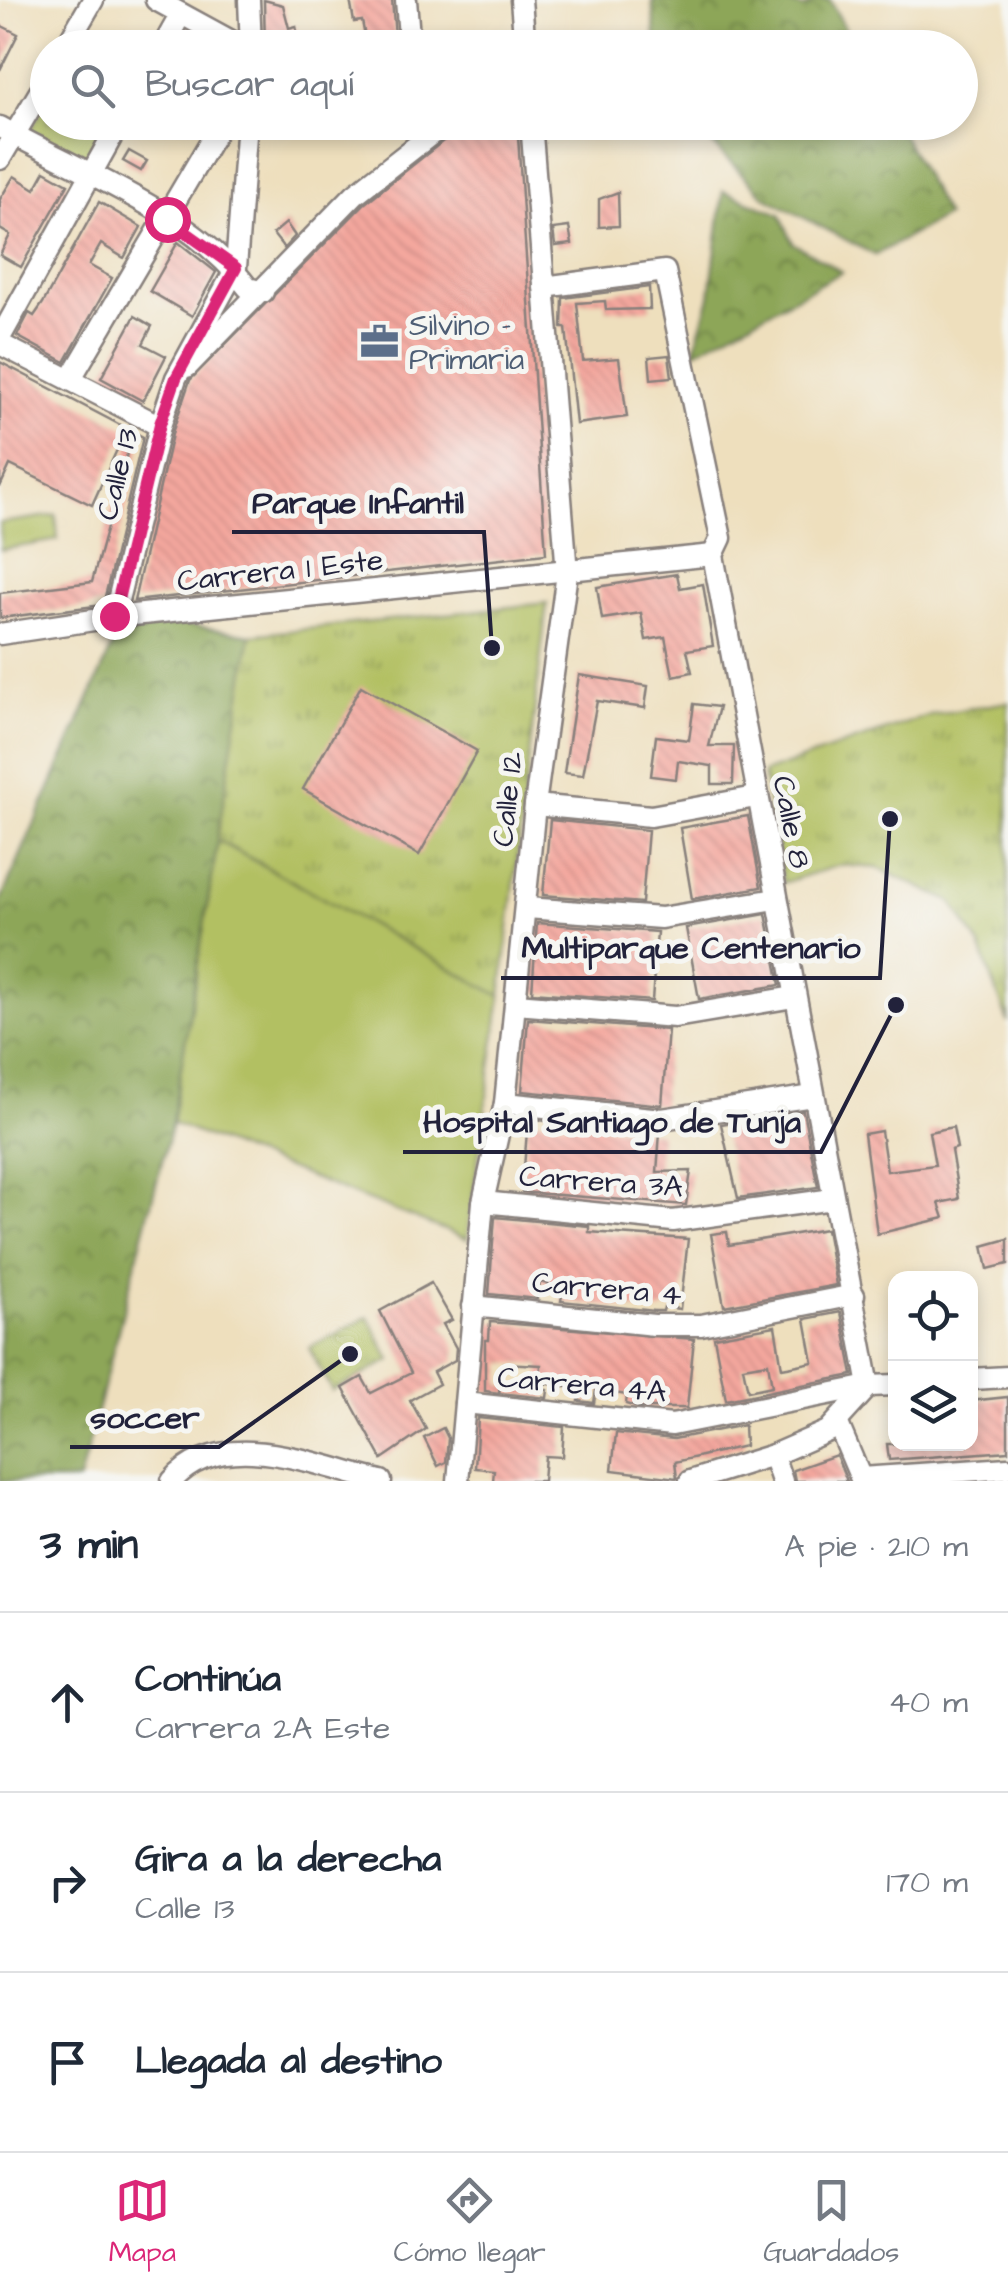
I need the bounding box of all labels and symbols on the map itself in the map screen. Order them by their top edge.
route start [145,197,191,243]
place label: Silvino - Primaria [409,305,524,381]
office icon: Silvino - Primaria [358,321,400,363]
street label: Calle 13 [86,424,150,525]
callout: Parque Infantil [232,470,484,532]
text: Parque Infantil [252,481,464,526]
street label: Carrera 1 Este [175,539,385,603]
route end [92,594,138,640]
street label: Calle 12 [482,750,534,849]
street label: Calle 8 [761,772,821,872]
callout: Multiparque Centenario [501,916,880,978]
text: Multiparque Centenario [521,926,862,971]
callout: Hospital Santiago de Tunja [403,1090,821,1152]
text: Hospital Santiago de Tunja [423,1100,802,1146]
street label: Carrera 3A [518,1155,684,1209]
street label: Carrera 4 [530,1262,684,1316]
street label: Carrera 4A [496,1357,668,1413]
callout: soccer [70,1385,219,1447]
text: soccer [90,1396,200,1441]

